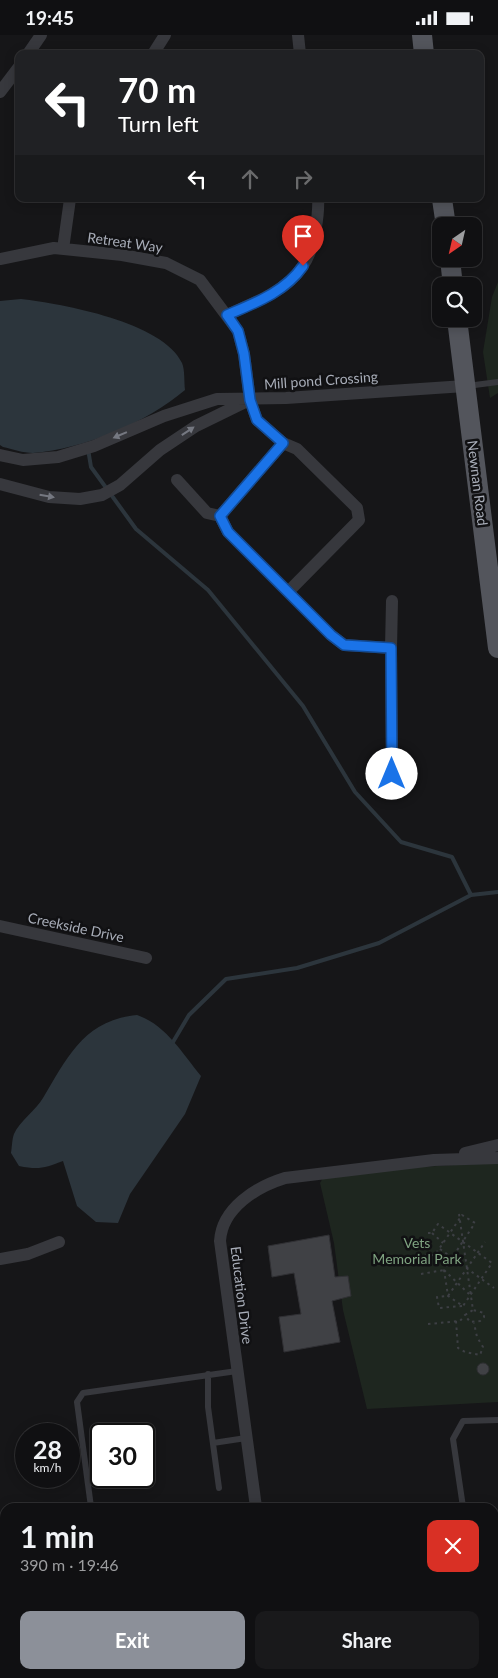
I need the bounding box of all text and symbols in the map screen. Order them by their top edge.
text: 19:45 [25,6,74,29]
text: 70 m [118,68,196,110]
icon: left [35,70,100,135]
text: Turn left [118,110,199,137]
icon: left [183,165,211,193]
icon: ahead [236,165,264,193]
icon: right [289,165,317,193]
pin [282,215,324,266]
north arrow [432,217,482,267]
map controls [432,217,482,327]
icon: arrive [289,222,317,250]
street label: Retreat Way [86,228,165,256]
button: search [432,277,482,327]
street label: Mill pond Crossing [263,368,379,392]
one-way arrow [181,426,194,436]
one-way arrow [112,431,127,439]
street label: Newnan Road [464,439,492,527]
one-way arrow [40,492,56,500]
position arrow [365,747,417,799]
street label: Creekside Drive [26,909,126,945]
park label: Vets Memorial Park [372,1234,463,1267]
street label: Education Drive [228,1245,256,1345]
speed limit sign: 30 [90,1423,155,1488]
text: 28 [33,1434,62,1464]
text: km/h [33,1460,62,1475]
text: 1 min [20,1518,94,1554]
button: close [427,1520,479,1572]
text: 390 m · 19:46 [20,1555,119,1574]
button: Exit [20,1611,245,1669]
button: Share [255,1611,479,1669]

